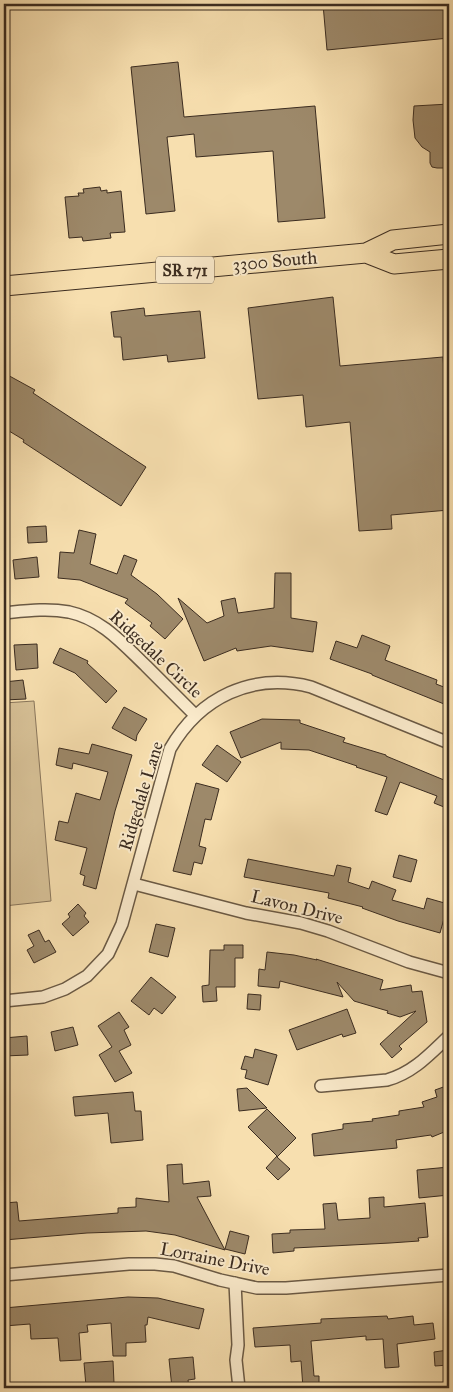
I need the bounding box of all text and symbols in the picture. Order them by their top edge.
street label: 3300 South [232,246,318,276]
road number: SR 171 [156,256,214,284]
street label: Ridgedale Circle [104,605,207,703]
street label: Ridgedale Lane [114,739,169,854]
street label: Lavon Drive [249,885,345,929]
street label: Lorraine Drive [158,1238,272,1280]

